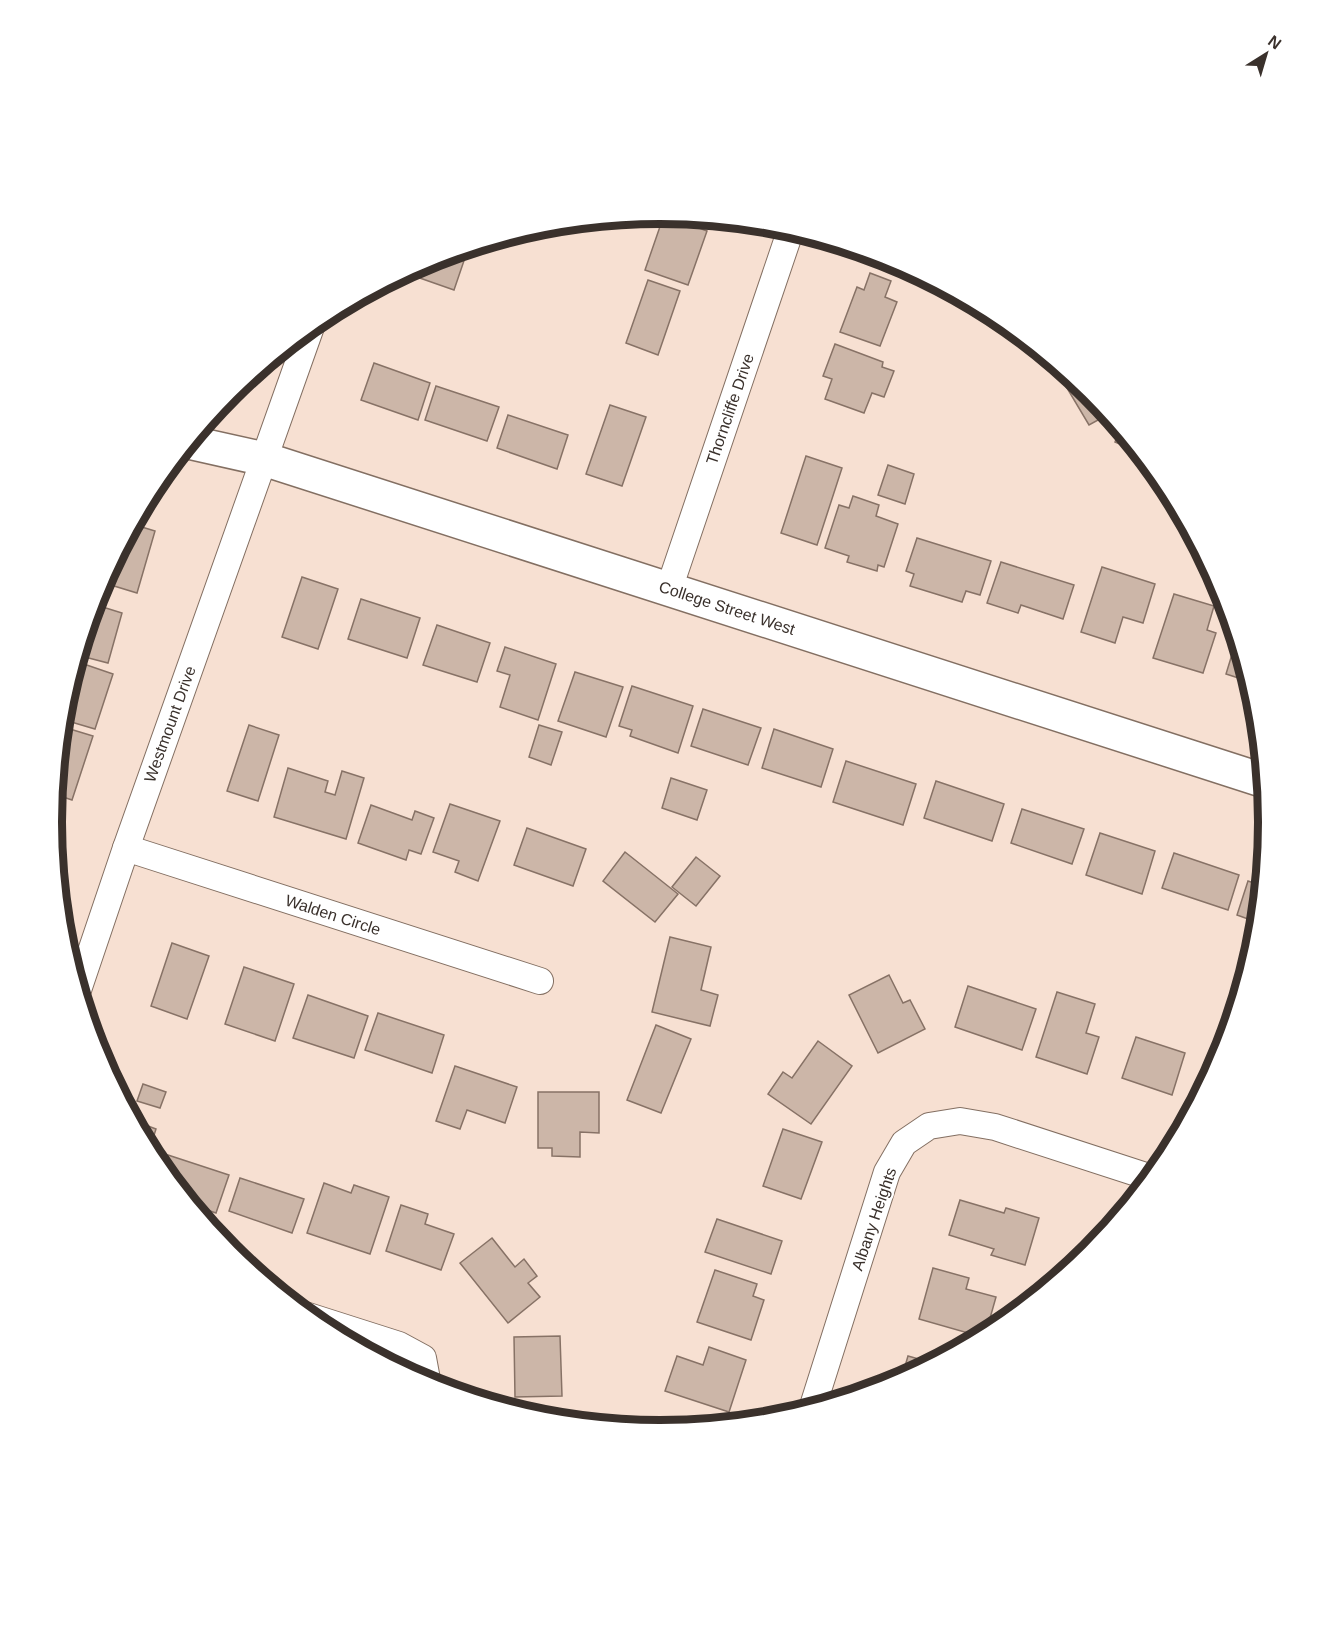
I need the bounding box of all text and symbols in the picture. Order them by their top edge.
north arrow [1236,24,1296,84]
text: N [1265,32,1284,53]
street label: Thorncliffe Drive [703,351,757,467]
street label: College Street West [657,578,798,638]
street label: Westmount Drive [141,663,199,784]
street label: Walden Circle [283,892,383,938]
street label: Albany Heights [848,1165,900,1273]

